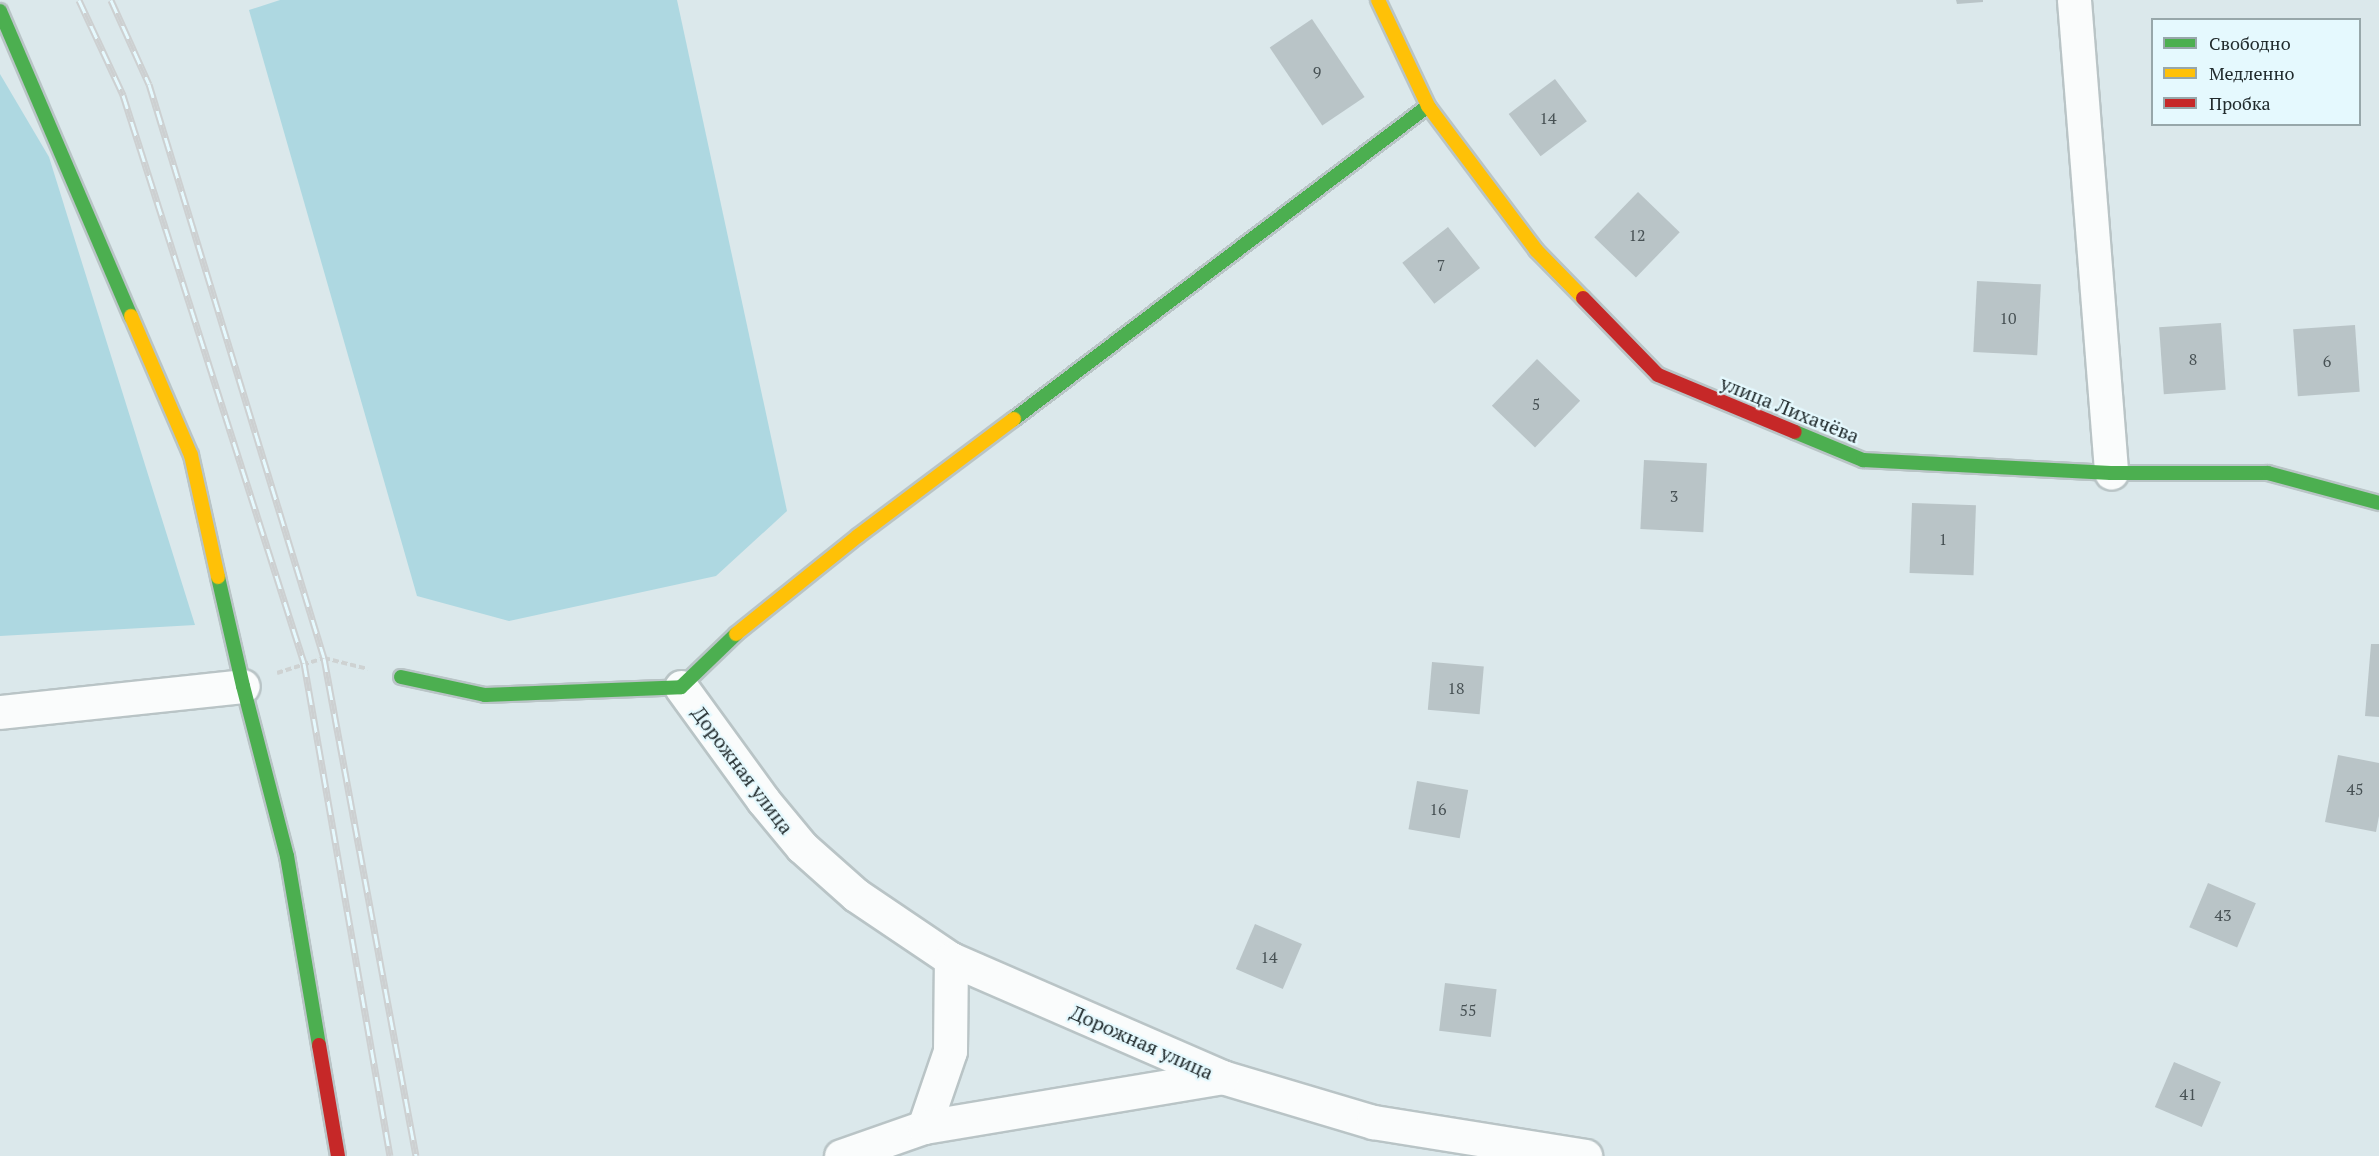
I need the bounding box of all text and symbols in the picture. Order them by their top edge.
legend [2151,18,2361,126]
text: Свободно [2209,31,2291,55]
text: Медленно [2209,61,2295,85]
house number: 9 [1313,62,1321,82]
text: Пробка [2209,91,2271,115]
house number: 14 [1539,108,1557,128]
house number: 12 [1628,225,1646,245]
house number: 7 [1437,255,1445,275]
house number: 10 [1999,308,2017,328]
house number: 8 [2189,349,2197,369]
house number: 6 [2323,351,2331,371]
street label: улица Лихачёва [1717,370,1863,448]
house number: 5 [1532,394,1540,414]
house number: 3 [1670,486,1678,506]
house number: 1 [1939,529,1947,549]
house number: 18 [1447,678,1465,698]
street label: Дорожная улица [687,701,799,839]
house number: 45 [2346,779,2364,799]
house number: 16 [1429,799,1447,819]
house number: 43 [2214,905,2232,925]
house number: 14 [1260,947,1278,967]
street label: Дорожная улица [1067,1000,1217,1084]
house number: 55 [1459,1000,1477,1020]
house number: 41 [2179,1084,2197,1104]

